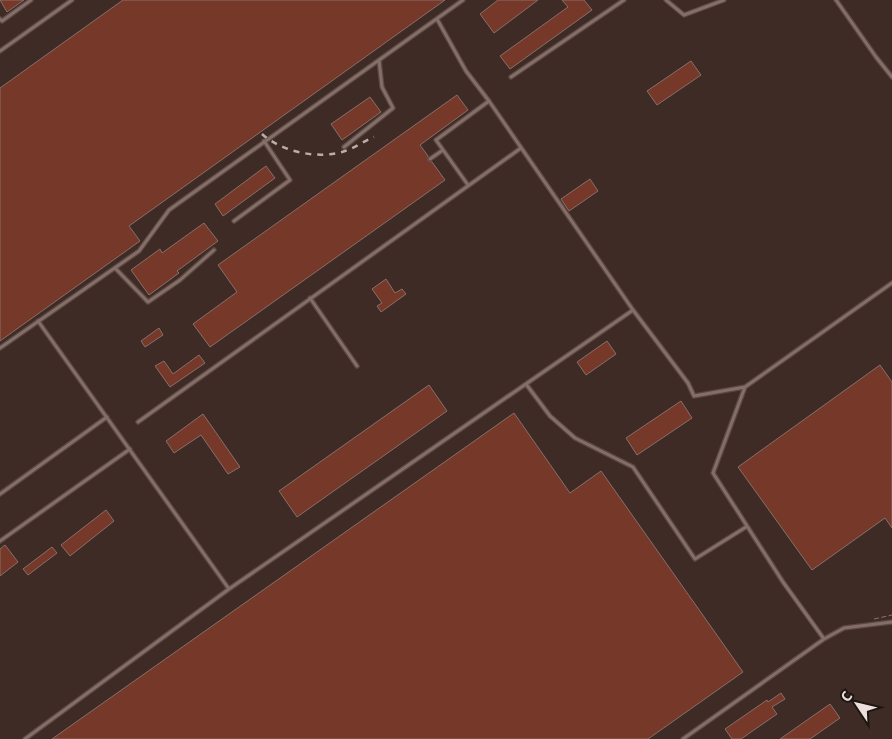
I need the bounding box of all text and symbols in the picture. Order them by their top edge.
north arrow [832,679,882,729]
text: С [836,687,856,705]

